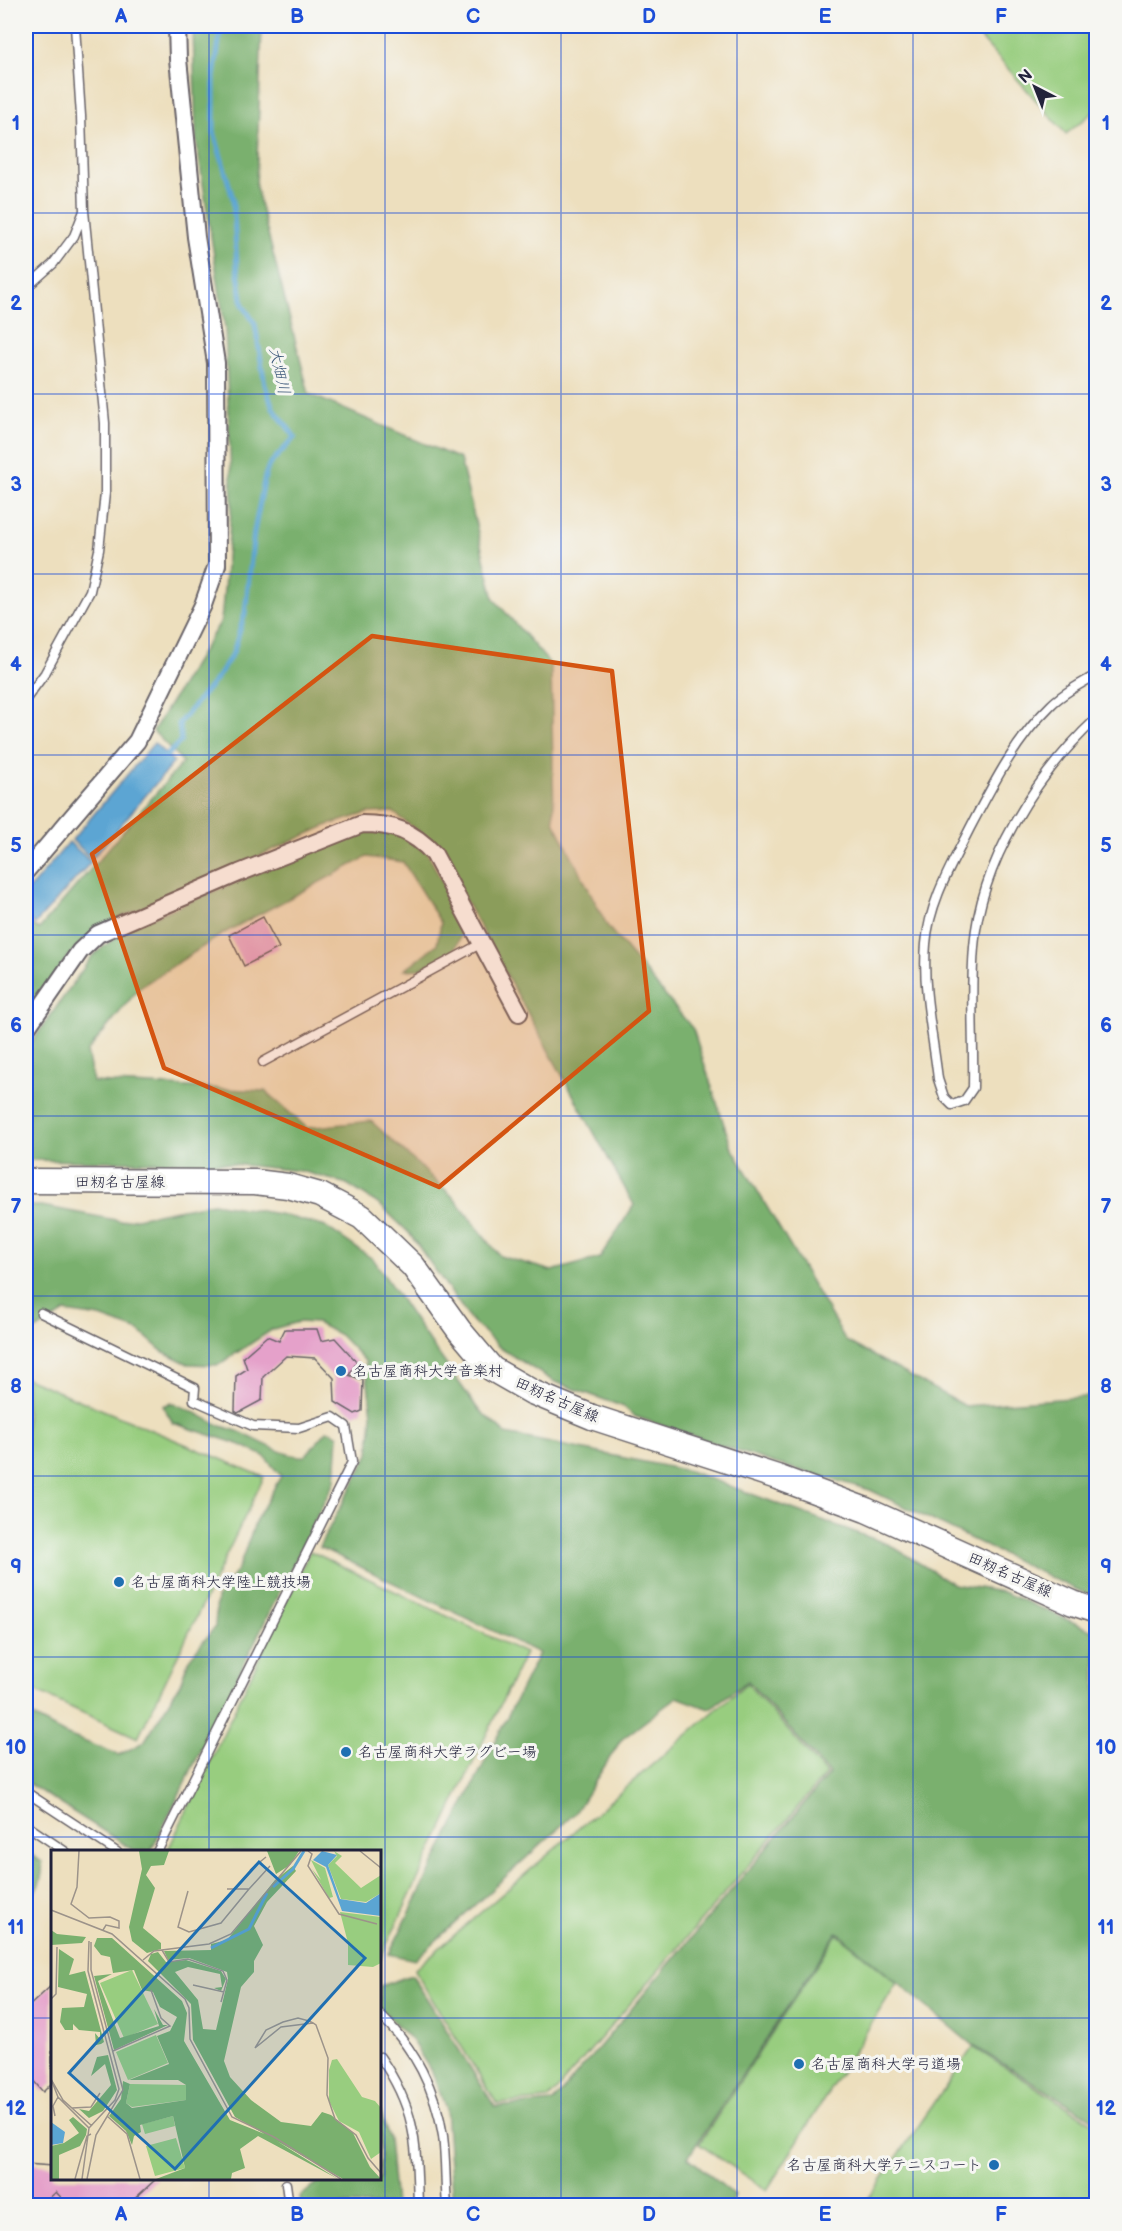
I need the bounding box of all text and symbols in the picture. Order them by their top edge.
text: A [114,5,128,29]
text: B [290,5,304,29]
text: C [466,5,480,29]
text: D [642,5,656,29]
text: E [819,5,832,29]
text: F [995,5,1007,29]
north arrow [1005,57,1065,117]
text: N [1015,66,1037,88]
text: 1 [12,112,20,136]
text: 1 [1102,112,1110,136]
text: 2 [10,292,22,316]
text: 2 [1100,292,1112,316]
water label: 大畑川 [265,346,293,396]
text: 3 [10,473,22,497]
text: 3 [1100,473,1112,497]
text: 4 [10,653,22,677]
text: 4 [1100,653,1112,677]
text: 5 [10,834,22,858]
text: 5 [1100,834,1112,858]
text: 6 [10,1014,22,1038]
text: 6 [1100,1014,1112,1038]
street label: 田籾名古屋線 [75,1173,165,1192]
text: 7 [10,1195,22,1219]
text: 7 [1100,1195,1112,1219]
place label: 名古屋商科大学音楽村 [353,1362,503,1381]
marker: 名古屋商科大学音楽村 [334,1364,348,1378]
street label: 田籾名古屋線 [512,1373,602,1427]
text: 8 [10,1375,22,1399]
text: 8 [1100,1375,1112,1399]
street label: 田籾名古屋線 [965,1548,1055,1602]
text: 9 [10,1555,22,1579]
text: 9 [1100,1555,1112,1579]
place label: 名古屋商科大学陸上競技場 [131,1573,311,1592]
marker: 名古屋商科大学陸上競技場 [112,1575,126,1589]
text: 10 [6,1736,26,1760]
text: 10 [1096,1736,1116,1760]
place label: 名古屋商科大学ラグビー場 [358,1743,537,1762]
marker: 名古屋商科大学ラグビー場 [339,1745,353,1759]
inset map [51,1850,381,2180]
text: 11 [8,1916,24,1940]
text: 11 [1098,1916,1114,1940]
place label: 名古屋商科大学弓道場 [811,2055,961,2074]
marker: 名古屋商科大学弓道場 [792,2057,806,2071]
text: 12 [6,2097,26,2121]
text: 12 [1096,2097,1116,2121]
place label: 名古屋商科大学テニスコート [787,2156,982,2175]
marker: 名古屋商科大学テニスコート [987,2158,1001,2172]
text: A [114,2203,128,2227]
text: B [290,2203,304,2227]
text: C [466,2203,480,2227]
text: D [642,2203,656,2227]
text: E [819,2203,832,2227]
text: F [995,2203,1007,2227]

